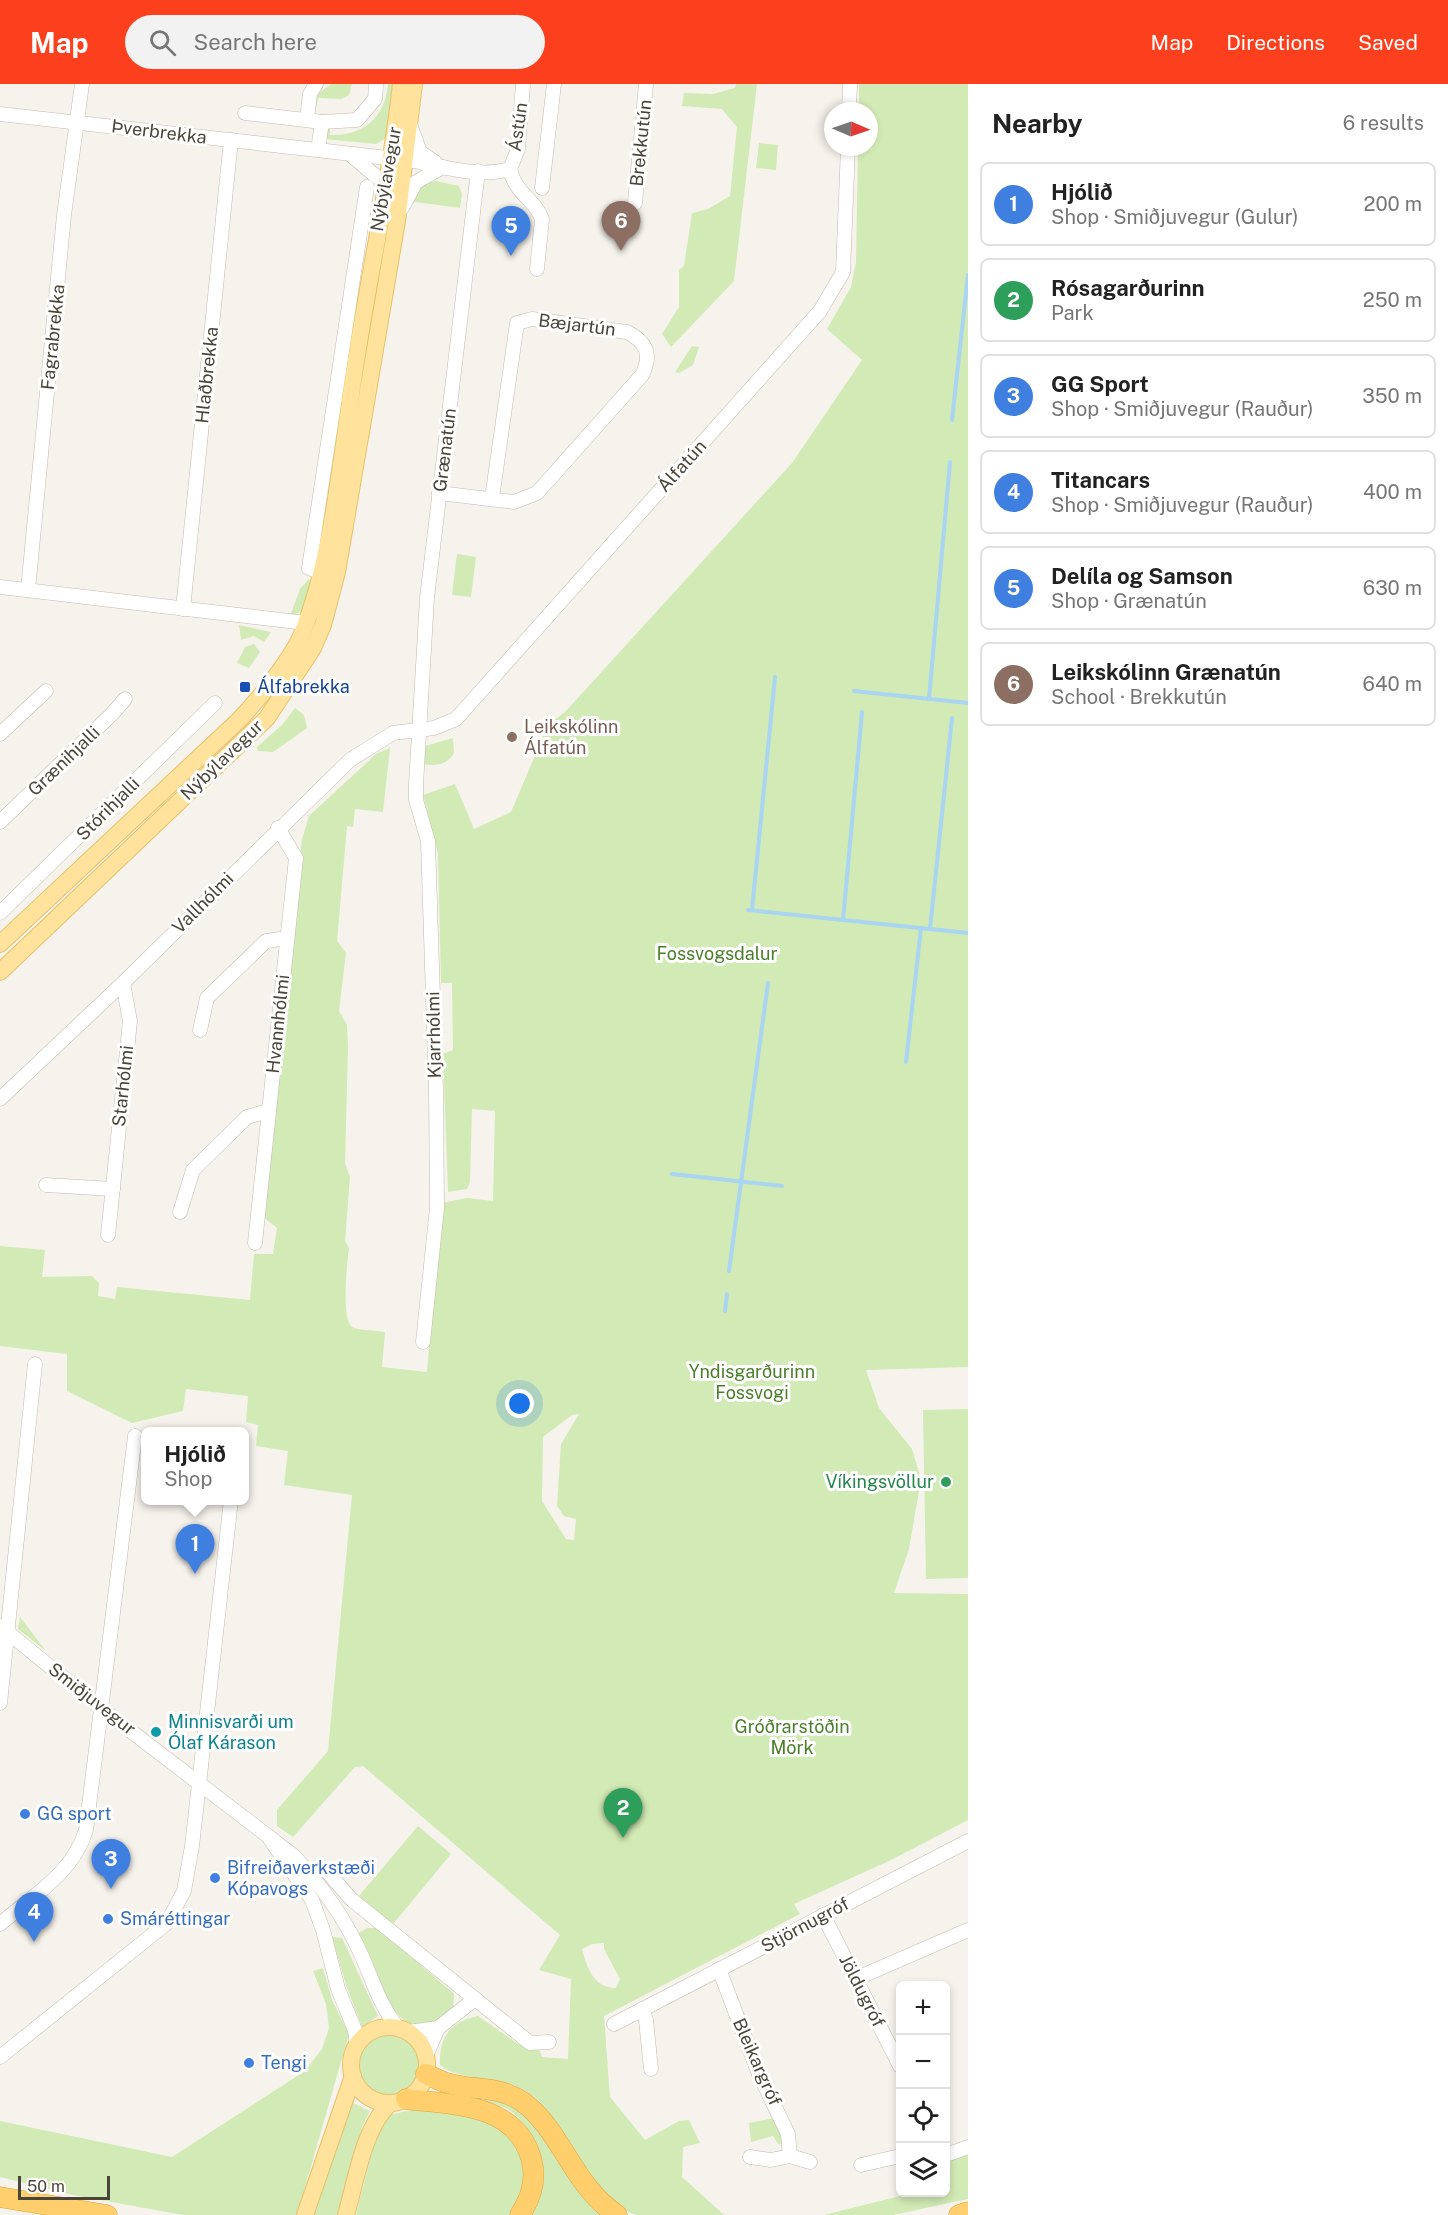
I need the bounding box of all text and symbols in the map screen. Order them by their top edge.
search box [125,15,545,69]
text: Map [30,26,89,59]
icon: search [146,26,179,59]
text: Search here [194,29,317,55]
text: Map [1151,30,1193,55]
text: Directions [1226,30,1325,55]
text: Saved [1358,30,1418,55]
street label: Brekkutún [625,98,656,188]
street label: Ástún [503,101,531,153]
north arrow [824,102,878,156]
text: Nearby [992,108,1082,139]
text: 6 results [1343,111,1424,135]
street label: Þverbrekka [110,115,208,148]
street label: Nýbýlavegur [366,125,405,233]
text: Hjólið [1051,179,1113,205]
text: 1 [1009,192,1018,216]
text: 200 m [1364,192,1422,216]
pin: 6 [602,202,640,251]
text: Shop · Smiðjuvegur (Gulur) [1051,205,1298,229]
pin: 5 [492,206,530,256]
text: Rósagarðurinn [1051,275,1205,301]
street label: Fagrabrekka [37,283,68,391]
text: 2 [1007,288,1020,312]
text: 250 m [1363,288,1422,312]
text: Park [1051,301,1094,325]
street label: Bæjartún [537,309,617,340]
street label: Hlaðbrekka [191,326,222,424]
text: GG Sport [1051,371,1149,397]
text: 3 [1007,384,1020,408]
text: 350 m [1362,384,1422,408]
text: Shop · Smiðjuvegur (Rauður) [1051,397,1313,421]
street label: Grænatún [429,407,460,493]
street label: Álfatún [652,435,710,496]
text: Titancars [1051,467,1150,493]
text: 4 [1007,480,1020,504]
text: 400 m [1363,480,1422,504]
text: Shop · Smiðjuvegur (Rauður) [1051,493,1313,517]
text: Delíla og Samson [1051,563,1233,589]
text: 5 [1007,576,1020,600]
text: 630 m [1363,576,1422,600]
text: Shop · Grænatún [1051,589,1207,613]
text: Leikskólinn Grænatún [1051,659,1281,685]
text: 6 [1007,672,1020,696]
text: 640 m [1363,672,1422,696]
place label: Álfabrekka [257,675,350,697]
marker: Álfabrekka [238,680,252,694]
text: School · Brekkutún [1051,685,1227,709]
street label: Nýbýlavegur [176,715,267,804]
place label: Leikskólinn Álfatún [524,716,618,758]
street label: Grænihjalli [23,721,104,800]
marker: Leikskólinn Álfatún [505,730,519,744]
street label: Stórihjalli [72,773,143,844]
street label: Vallhólmi [168,868,238,938]
park label: Fossvogsdalur [656,943,778,964]
street label: Hvannhólmi [262,973,293,1074]
street label: Kjarrhólmi [422,991,445,1079]
street label: Starhólmi [108,1044,137,1128]
park label: Yndisgarðurinn Fossvogi [689,1361,815,1403]
your location [505,1389,534,1418]
popup [141,1427,249,1505]
text: Hjólið [164,1441,226,1467]
text: Shop [164,1467,212,1491]
place label: Víkingsvöllur [825,1471,934,1492]
marker: Víkingsvöllur [939,1475,953,1489]
pin: 1 [176,1524,214,1574]
street label: Smiðjuvegur [44,1658,140,1739]
place label: Minnisvarði um Ólaf Kárason [168,1711,294,1753]
park label: Gróðrarstöðin Mörk [734,1716,850,1758]
marker: Minnisvarði um Ólaf Kárason [149,1725,163,1739]
pin: 2 [604,1788,642,1838]
place label: GG sport [37,1803,112,1824]
marker: GG sport [18,1807,32,1821]
pin: 3 [92,1840,130,1889]
place label: Bifreiðaverkstæði Kópavogs [227,1857,375,1899]
marker: Bifreiðaverkstæði Kópavogs [208,1871,222,1885]
pin: 4 [15,1892,54,1942]
street label: Stjörnugróf [757,1893,852,1957]
place label: Smáréttingar [120,1908,230,1929]
marker: Smáréttingar [101,1912,115,1926]
street label: Jöldugróf [835,1951,890,2030]
map controls [896,1981,950,2197]
button: + [896,1981,950,2035]
street label: Bleikargróf [729,2015,786,2109]
button: − [896,2035,950,2089]
place label: Tengi [261,2052,307,2073]
marker: Tengi [242,2056,256,2070]
button: locate [896,2089,950,2143]
button: layers [896,2143,950,2197]
scale bar [18,2173,110,2200]
text: 50 m [27,2177,65,2196]

